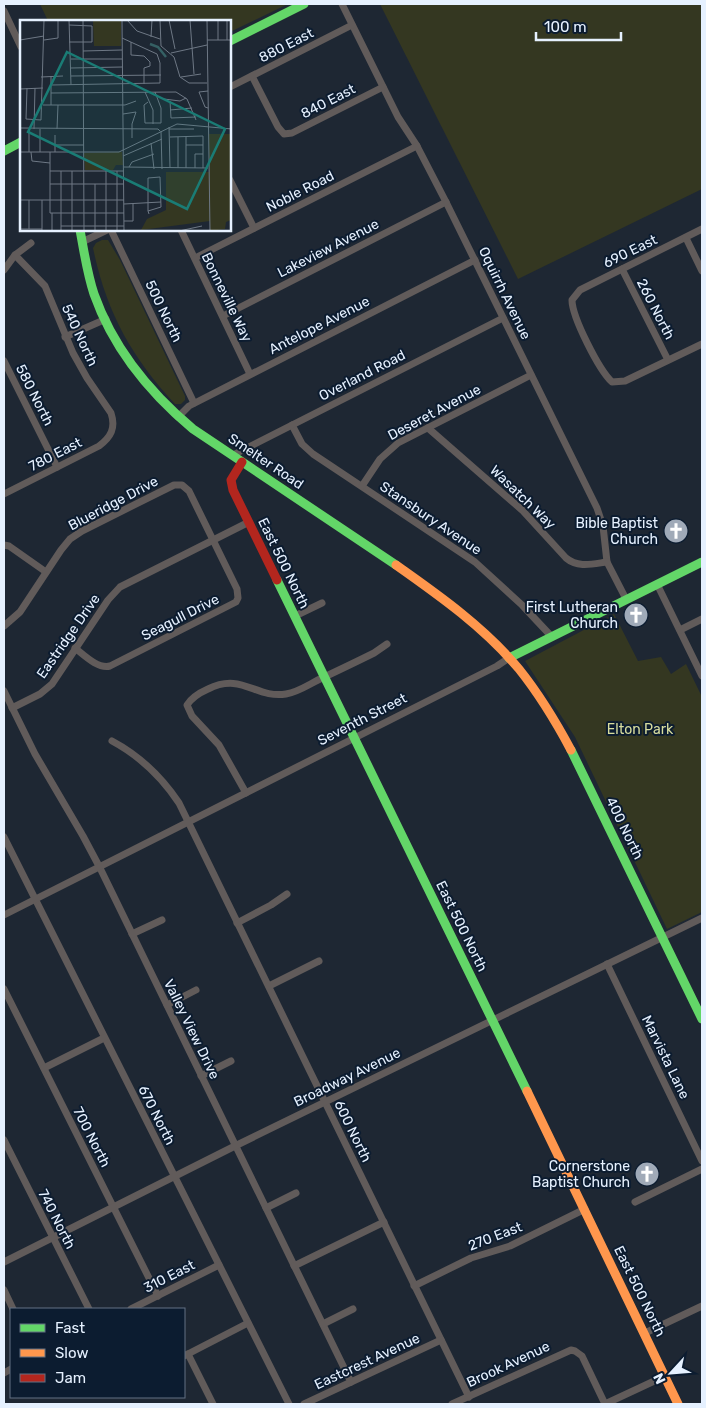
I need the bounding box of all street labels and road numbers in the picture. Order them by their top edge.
street label: 880 East [256,24,317,66]
street label: 840 East [298,80,359,122]
street label: Noble Road [263,167,337,216]
street label: Lakeview Avenue [275,215,382,281]
street label: 690 East [600,231,660,272]
street label: Oquirrh Avenue [475,244,534,342]
street label: Bonneville Way [198,250,256,345]
street label: 260 North [633,276,678,343]
street label: 500 North [141,278,186,345]
street label: Antelope Avenue [266,293,373,358]
street label: 540 North [58,302,101,369]
street label: Overland Road [316,346,408,405]
street label: 580 North [12,362,57,429]
street label: Deseret Avenue [385,381,484,444]
street label: Smelter Road [225,430,307,493]
street label: 780 East [26,434,85,475]
street label: Wasatch Way [486,462,559,533]
street label: Blueridge Drive [65,473,161,534]
street label: Stansbury Avenue [377,478,485,559]
street label: East 500 North [254,515,313,611]
street label: Eastridge Drive [33,591,104,682]
street label: Seagull Drive [139,591,222,644]
street label: Seventh Street [315,689,410,749]
street label: 400 North [602,794,647,862]
street label: East 500 North [432,878,491,974]
street label: Valley View Drive [160,976,223,1082]
street label: Marvista Lane [638,1013,693,1102]
street label: Broadway Avenue [291,1044,404,1111]
street label: 670 North [134,1083,179,1148]
street label: 600 North [330,1097,375,1165]
street label: 700 North [69,1104,114,1170]
street label: 740 North [34,1186,79,1252]
street label: 270 East [466,1218,525,1255]
street label: East 500 North [610,1243,669,1339]
street label: 310 East [141,1256,198,1297]
street label: Eastcrest Avenue [312,1330,423,1393]
street label: Brook Avenue [464,1338,553,1391]

